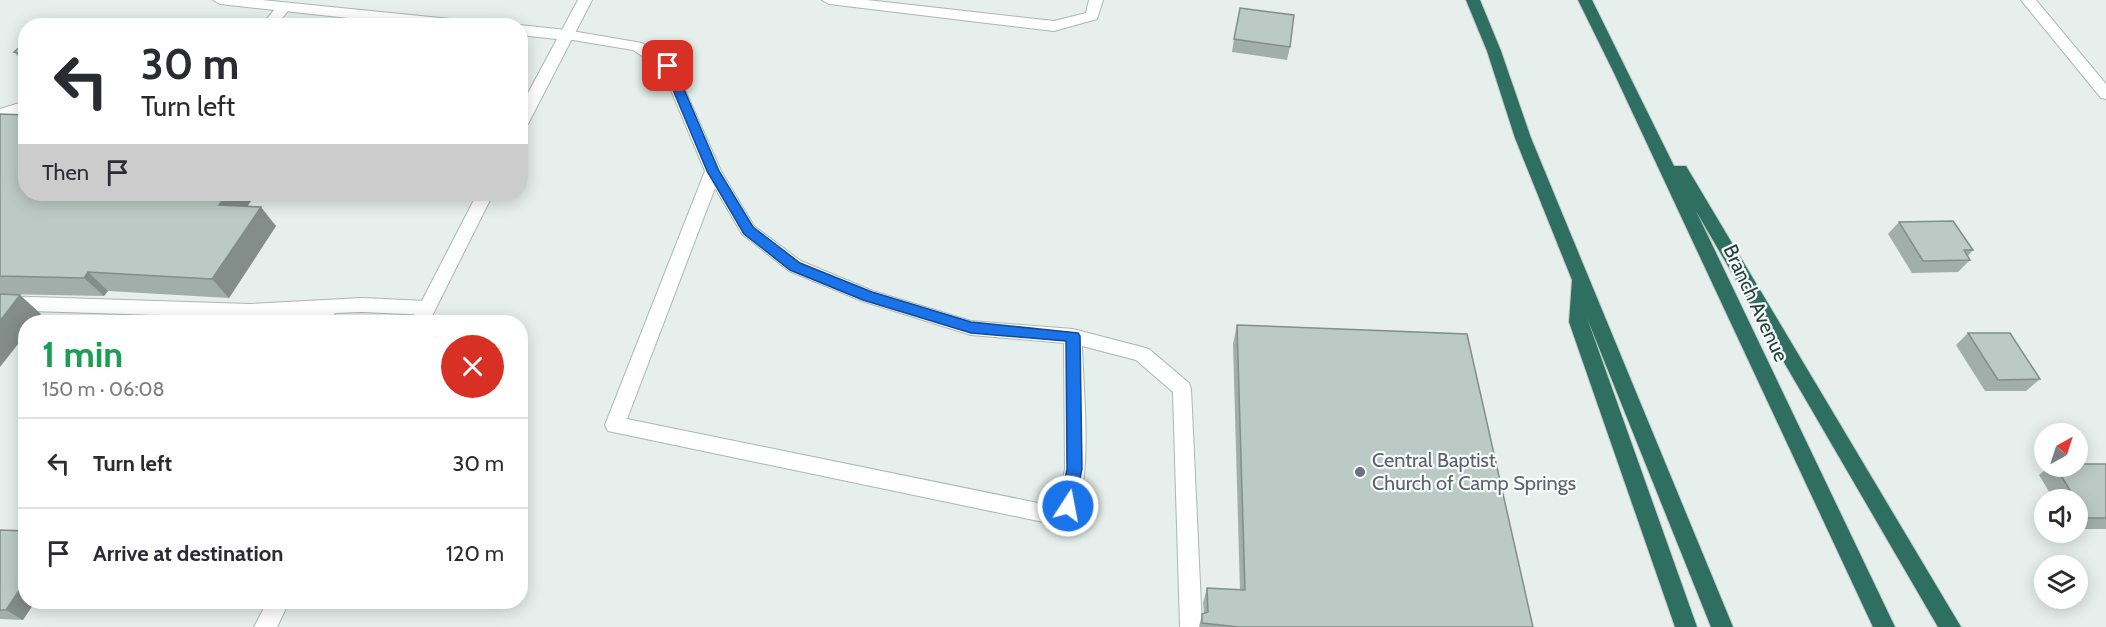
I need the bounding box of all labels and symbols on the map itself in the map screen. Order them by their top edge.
pin [642,40,693,91]
street label: Branch Avenue [1718,241,1794,365]
north arrow [2034,423,2088,477]
place label: Central Baptist Church of Camp Springs [1372,448,1576,495]
marker: Central Baptist Church of Camp Springs [1353,465,1367,479]
position arrow [1036,474,1100,538]

